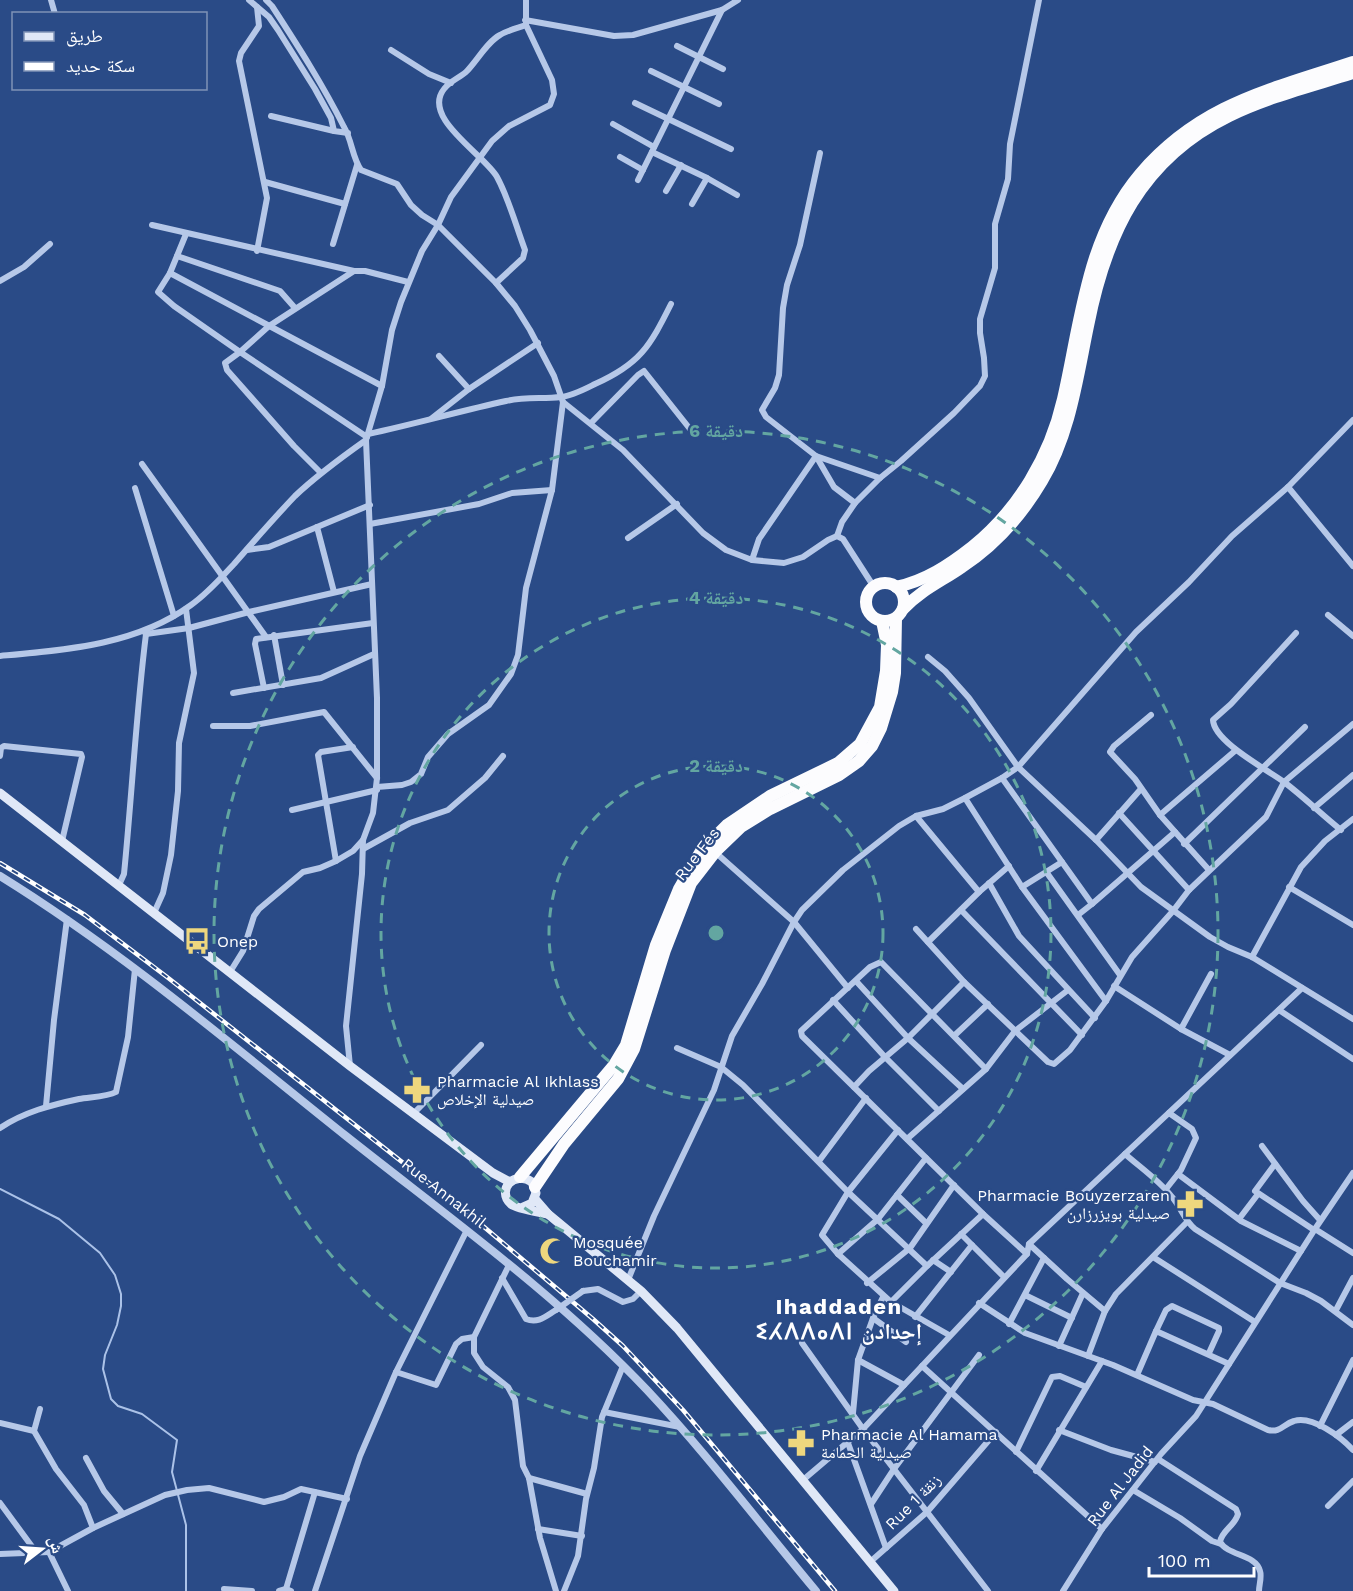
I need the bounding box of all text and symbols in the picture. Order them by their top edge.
legend [12,12,207,90]
text: طريق [66,25,103,47]
text: سكة حديد [66,55,135,76]
text: 6 دقيقة [689,420,743,441]
text: 4 دقيقة [689,587,743,608]
text: 2 دقيقة [689,755,743,776]
street label: Rue Fés [671,824,723,884]
centre of rings [706,923,726,943]
bus stop icon: Onep [182,926,212,956]
place label: Onep [217,932,258,951]
place label: Pharmacie Al Ikhlass صيدلية الإخلاص [437,1072,599,1110]
pharmacy icon: Pharmacie Al Ikhlass صيدلية الإخلاص [402,1075,432,1105]
street label: Rue Annakhil [398,1154,490,1232]
place label: Pharmacie Bouyzerzaren صيدلية بويزرزارن [977,1186,1170,1224]
pharmacy icon: Pharmacie Bouyzerzaren صيدلية بويزرزارن [1175,1189,1205,1219]
place label: Mosquée Bouchamir [573,1233,657,1270]
mosque icon: Mosquée Bouchamir [538,1236,568,1266]
district label: Ihaddaden ⵉⵃⴷⴷⴰⴷⵏ إحدادن [756,1294,922,1345]
place label: Pharmacie Al Hamama صيدلية الحمامة [821,1425,997,1462]
pharmacy icon: Pharmacie Al Hamama صيدلية الحمامة [786,1428,816,1458]
street label: Rue Al Jadid [1083,1442,1157,1530]
street label: Rue 1 زنقة [881,1470,945,1534]
north arrow [12,1519,72,1579]
text: ش [44,1534,67,1556]
scale bar [1149,1540,1254,1578]
text: 100 m [1158,1550,1211,1571]

